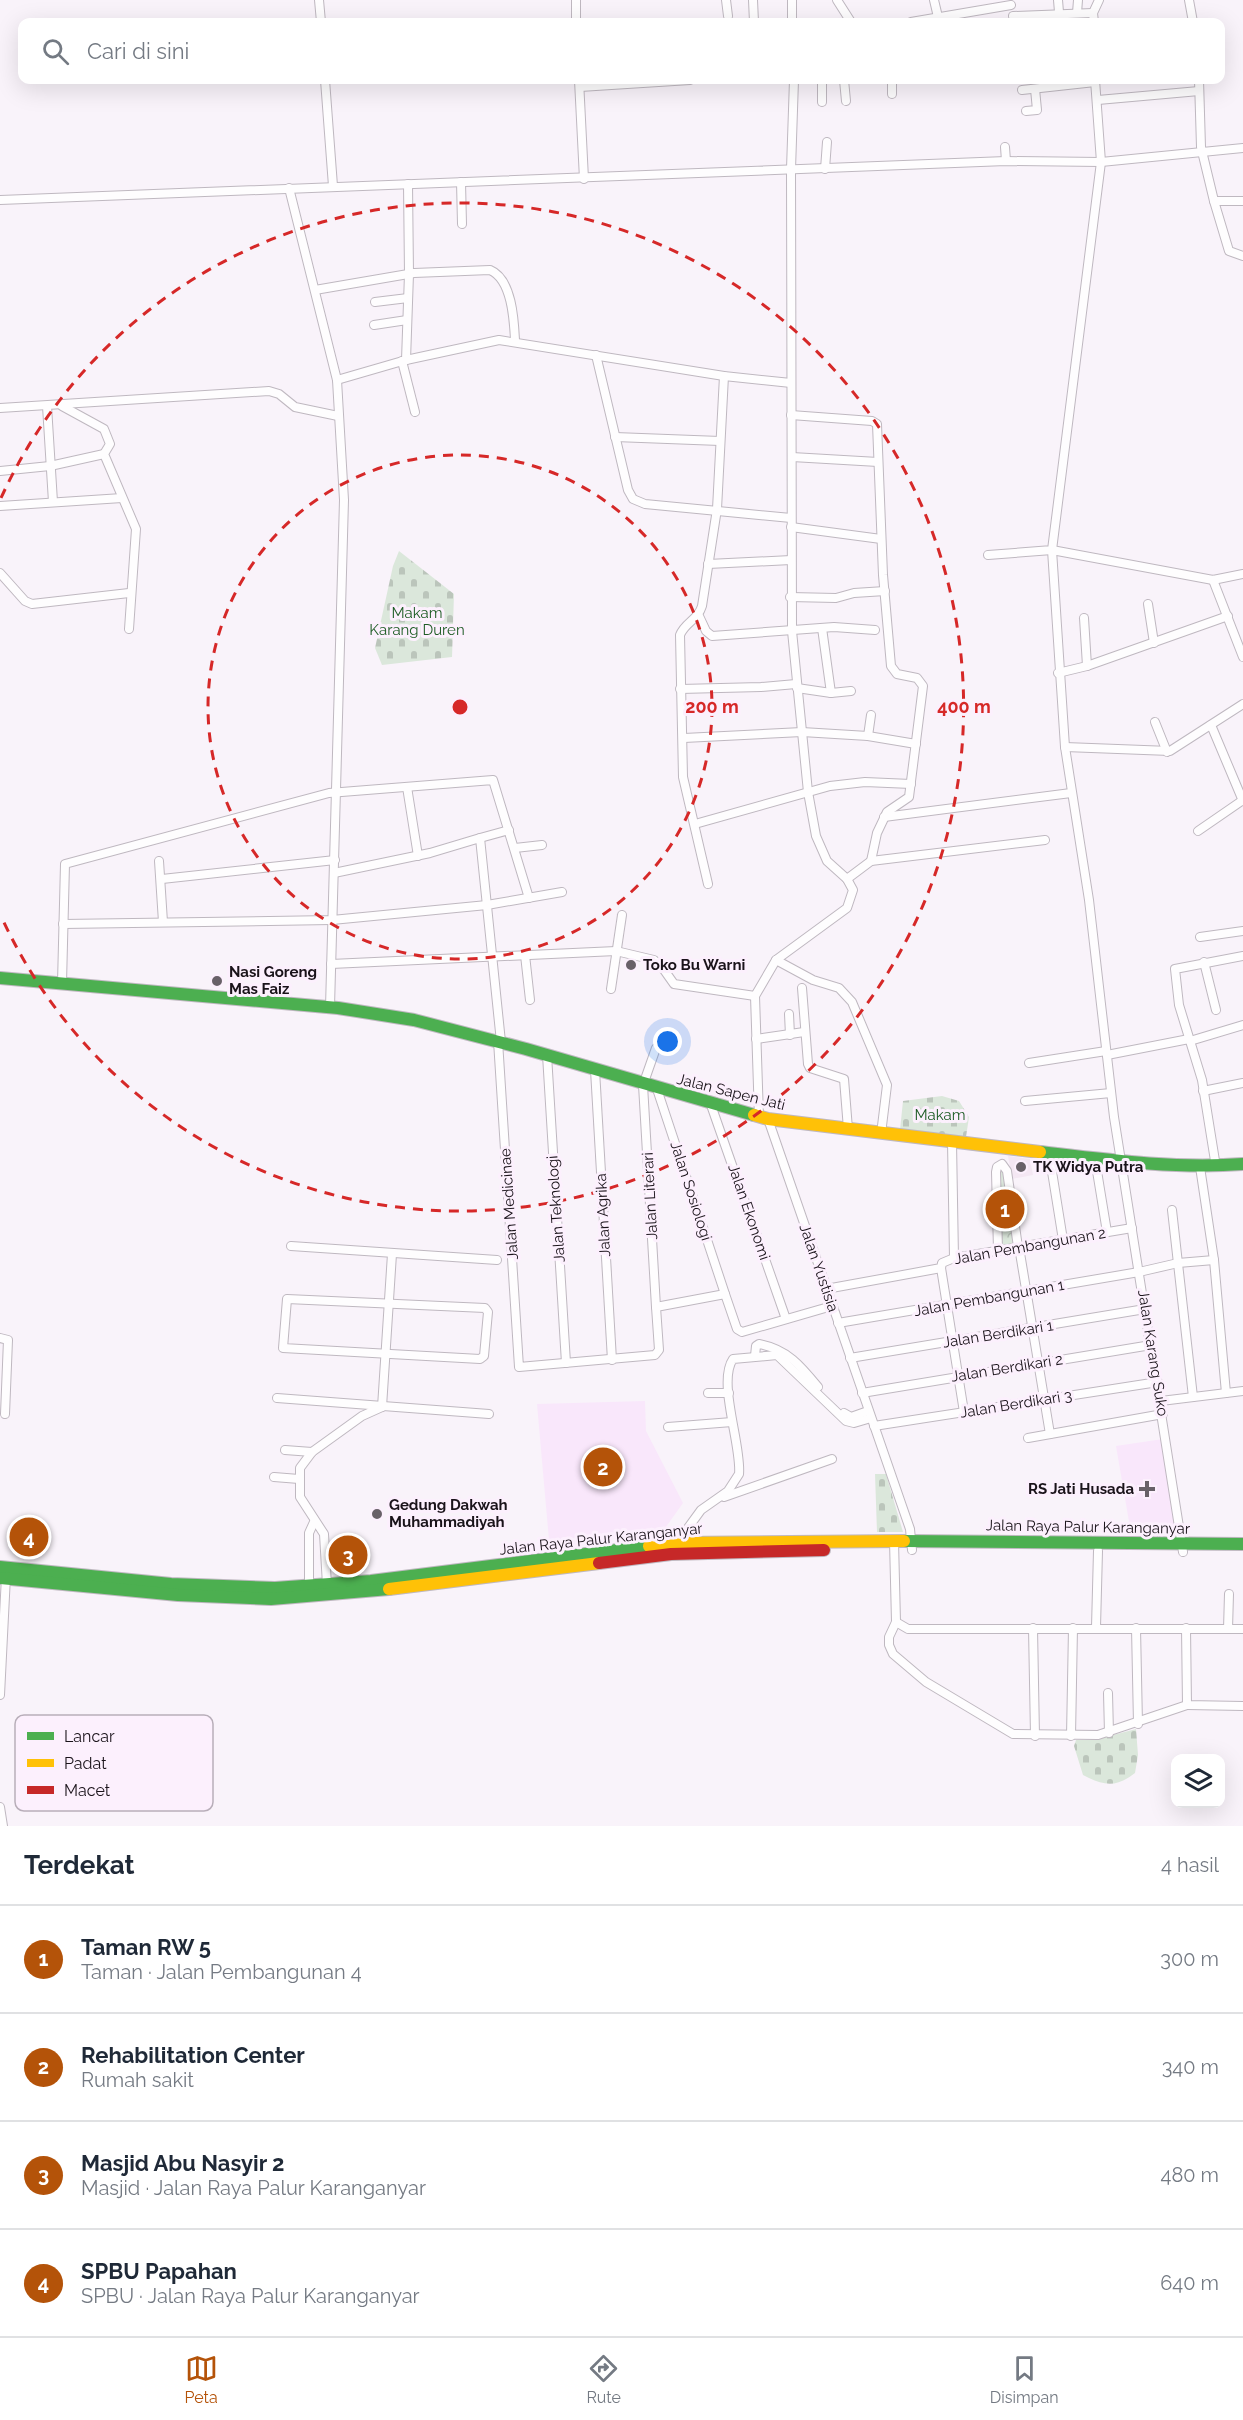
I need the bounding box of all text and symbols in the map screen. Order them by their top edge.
search box [18,18,1225,84]
icon: search [39,35,72,68]
text: Cari di sini [87,38,189,64]
park label: Makam Karang Duren [369,604,465,639]
text: 200 m [685,696,739,717]
text: 400 m [937,696,991,717]
centre of rings [450,697,470,717]
place label: Toko Bu Warni [643,956,745,974]
marker: Toko Bu Warni [624,958,638,972]
place label: Nasi Goreng Mas Faiz [229,963,317,998]
marker: Nasi Goreng Mas Faiz [210,974,224,988]
your location [653,1027,682,1056]
street label: Jalan Sapen Jati [675,1070,787,1114]
park label: Makam [914,1106,966,1124]
street label: Jalan Sosiologi [667,1139,715,1243]
street label: Jalan Medicinae [496,1147,522,1260]
street label: Jalan Literari [639,1152,661,1240]
street label: Jalan Teknologi [543,1155,569,1263]
place label: TK Widya Putra [1033,1158,1144,1176]
marker: TK Widya Putra [1014,1160,1028,1174]
street label: Jalan Ekonomi [724,1162,774,1262]
street label: Jalan Agrika [592,1173,614,1257]
pin: 1 [986,1186,1024,1232]
street label: Jalan Yustisia [796,1222,842,1314]
street label: Jalan Pembangunan 2 [953,1224,1107,1268]
street label: Jalan Pembangunan 1 [913,1276,1066,1320]
street label: Jalan Karang Suko [1134,1289,1172,1418]
street label: Jalan Berdikari 1 [942,1316,1055,1352]
street label: Jalan Berdikari 2 [950,1350,1064,1386]
street label: Jalan Berdikari 3 [959,1386,1073,1422]
pin: 2 [584,1444,622,1490]
place label: RS Jati Husada [1028,1480,1134,1498]
marker: RS Jati Husada [1138,1480,1156,1498]
place label: Gedung Dakwah Muhammadiyah [389,1496,508,1531]
marker: Gedung Dakwah Muhammadiyah [370,1507,384,1521]
pin: 4 [9,1514,48,1560]
street label: Jalan Raya Palur Karanganyar [986,1516,1191,1538]
street label: Jalan Raya Palur Karanganyar [499,1519,704,1559]
pin: 3 [328,1532,368,1578]
legend [15,1715,213,1811]
text: Lancar [64,1727,115,1746]
text: Padat [64,1754,107,1773]
map controls [1171,1754,1225,1808]
button: layers [1171,1754,1225,1808]
text: Macet [64,1781,111,1800]
text: Terdekat [24,1850,135,1880]
text: 4 hasil [1161,1853,1219,1877]
text: Taman RW 5 [81,1934,211,1960]
text: 1 [39,1947,48,1971]
text: 300 m [1160,1947,1219,1971]
text: Taman · Jalan Pembangunan 4 [81,1960,362,1984]
text: Rehabilitation Center [81,2042,305,2068]
text: 2 [38,2055,49,2079]
text: 340 m [1162,2055,1219,2079]
text: Rumah sakit [81,2068,194,2092]
text: Masjid Abu Nasyir 2 [81,2150,284,2176]
text: 3 [38,2163,49,2187]
text: 480 m [1161,2163,1219,2187]
text: Masjid · Jalan Raya Palur Karanganyar [81,2176,426,2200]
text: SPBU Papahan [81,2258,237,2284]
text: 4 [38,2271,49,2295]
text: 640 m [1160,2271,1219,2295]
text: SPBU · Jalan Raya Palur Karanganyar [81,2284,420,2308]
tab: Peta [184,2352,218,2407]
tab: Rute [586,2352,621,2407]
tab: Disimpan [990,2352,1059,2407]

